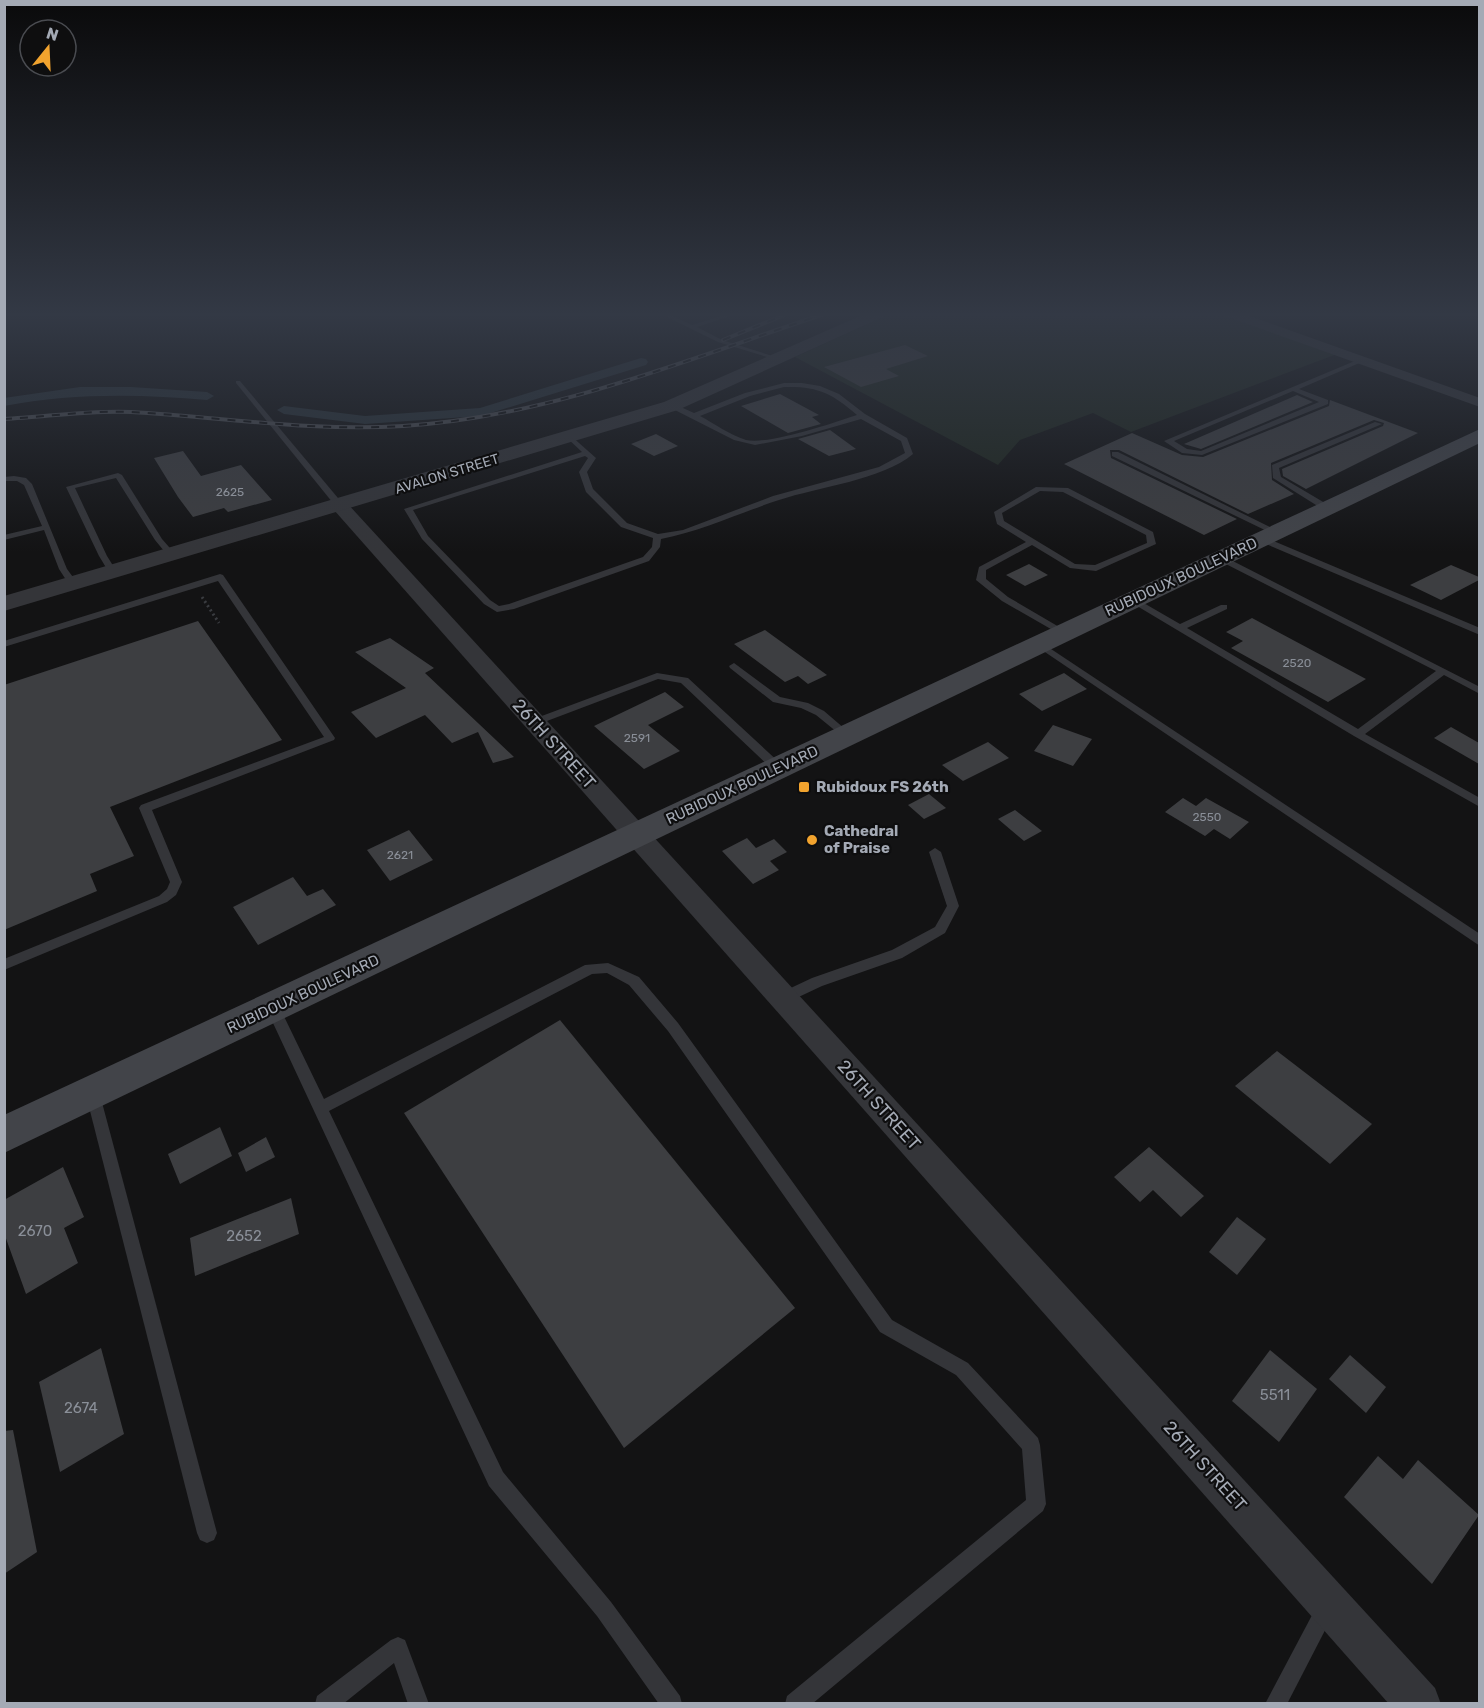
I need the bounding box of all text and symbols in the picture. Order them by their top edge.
north arrow [18,18,78,78]
text: N [44,23,61,45]
street label: AVALON STREET [393,450,501,498]
house number: 2625 [216,485,244,499]
street label: RUBIDOUX BOULEVARD [1102,534,1260,620]
house number: 2520 [1283,656,1311,670]
street label: 26TH STREET [508,694,600,794]
house number: 2591 [624,731,650,745]
street label: RUBIDOUX BOULEVARD [663,742,821,828]
place label: Rubidoux FS 26th [816,778,949,796]
marker: Rubidoux FS 26th [797,780,811,794]
house number: 2550 [1193,810,1221,824]
place label: Cathedral of Praise [824,822,898,857]
marker: Cathedral of Praise [805,833,819,847]
house number: 2621 [387,848,413,862]
street label: RUBIDOUX BOULEVARD [224,951,382,1037]
street label: 26TH STREET [833,1055,925,1155]
house number: 2670 [18,1222,52,1240]
house number: 2652 [226,1227,262,1245]
house number: 5511 [1260,1386,1290,1404]
house number: 2674 [64,1399,98,1417]
street label: 26TH STREET [1159,1416,1251,1516]

